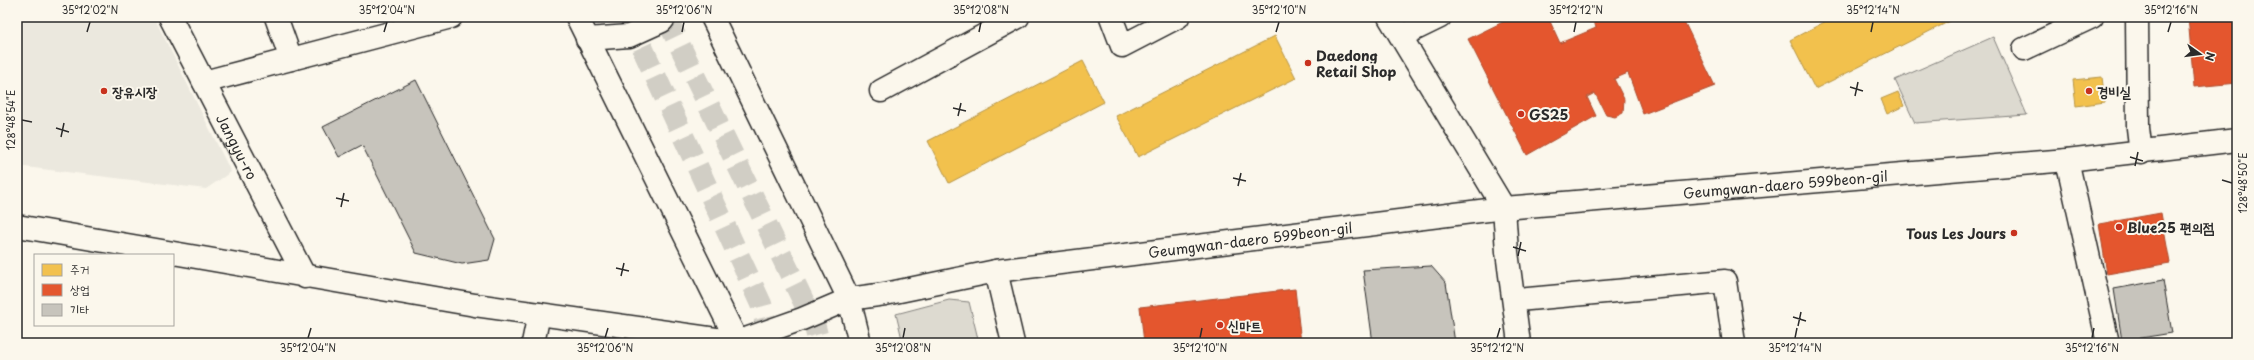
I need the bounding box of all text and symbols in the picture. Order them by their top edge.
text: 35°12'02"N [62,2,118,17]
text: 35°12'04"N [359,2,415,17]
text: 35°12'06"N [656,2,713,17]
text: 35°12'08"N [953,2,1009,17]
text: 35°12'10"N [1252,2,1306,17]
text: 35°12'12"N [1549,2,1603,17]
text: 35°12'14"N [1846,2,1900,17]
text: 35°12'16"N [2144,2,2198,17]
north arrow [2180,34,2220,74]
place label: Daedong Retail Shop [1316,45,1396,82]
text: N [2201,50,2219,63]
marker: Daedong Retail Shop [1303,58,1313,68]
place label: 장유시장 [112,81,158,102]
place label: 경비실 [2097,81,2132,102]
marker: 장유시장 [99,86,109,96]
marker: 경비실 [2084,86,2094,96]
text: 128°48'54"E [3,90,18,150]
place label: GS25 [1529,104,1568,125]
marker: GS25 [1516,109,1526,119]
street label: Jangyu-ro [212,110,263,183]
text: 128°48'50"E [2235,153,2250,213]
street label: Geumgwan-daero 599beon-gil [1682,165,1889,203]
street label: Geumgwan-daero 599beon-gil [1147,216,1354,263]
place label: Blue25 편의점 [2127,217,2215,238]
marker: Blue25 편의점 [2114,222,2124,232]
place label: Tous Les Jours [1906,223,2006,244]
marker: Tous Les Jours [2009,228,2019,238]
legend [34,254,174,326]
text: 주거 [70,260,89,278]
text: 상업 [70,280,89,298]
text: 기타 [70,300,90,318]
place label: 신마트 [1228,315,1262,336]
marker: 신마트 [1215,320,1225,330]
text: 35°12'04"N [280,340,336,355]
text: 35°12'06"N [577,340,634,355]
text: 35°12'08"N [875,340,931,355]
text: 35°12'10"N [1173,340,1227,355]
text: 35°12'12"N [1470,340,1524,355]
text: 35°12'14"N [1768,340,1822,355]
text: 35°12'16"N [2065,340,2119,355]

